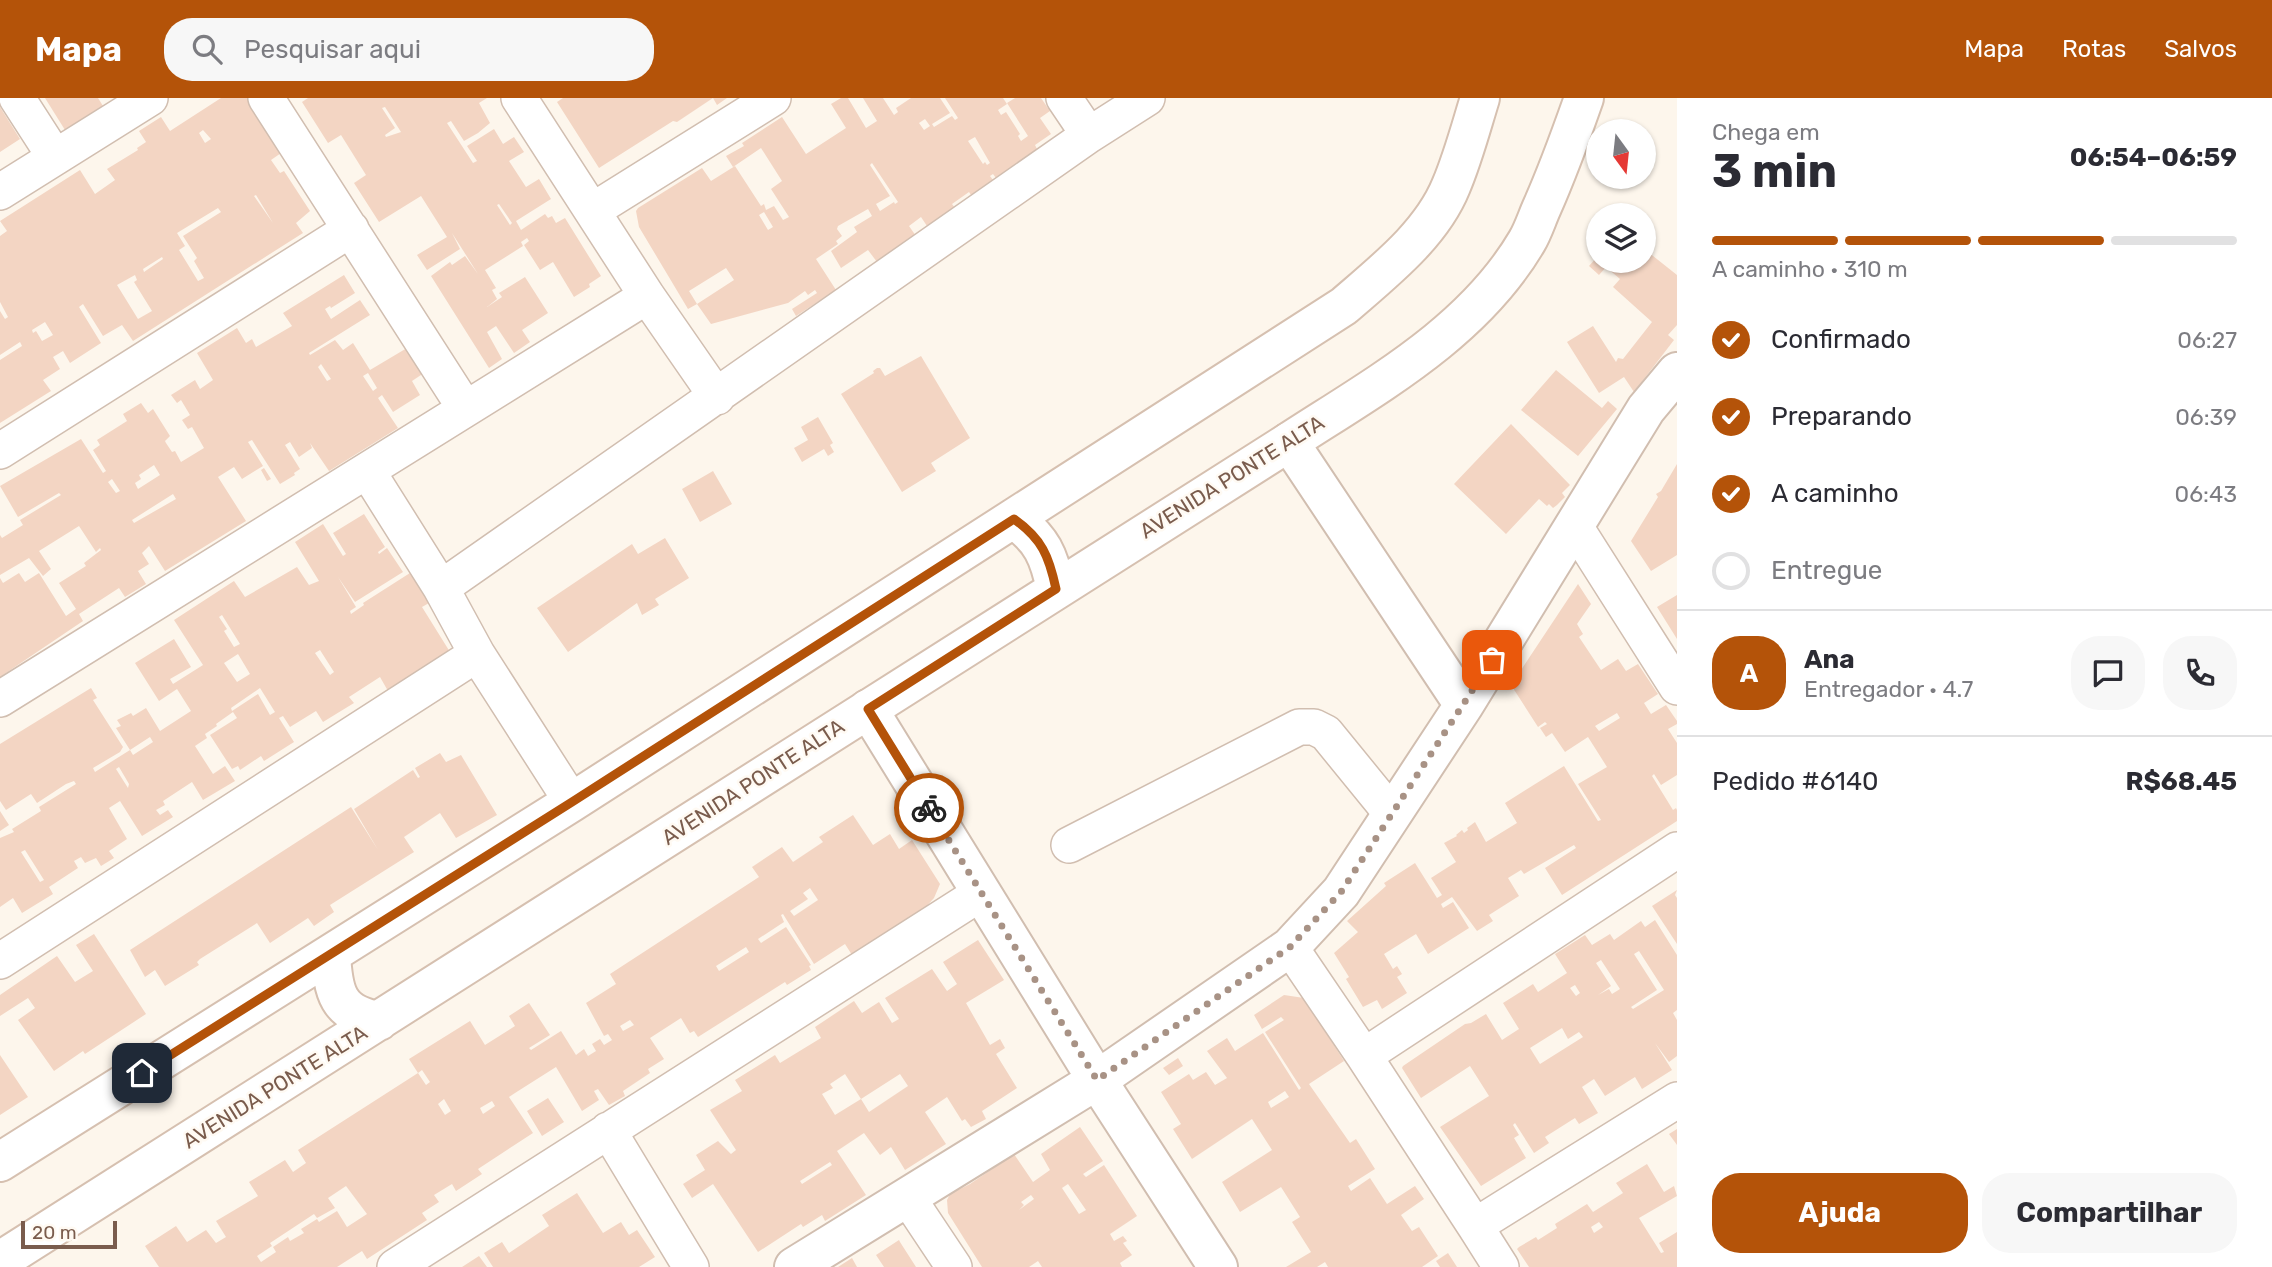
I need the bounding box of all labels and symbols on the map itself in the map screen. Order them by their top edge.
north arrow [1586,119,1656,189]
street label: AVENIDA PONTE ALTA [1135,410,1328,544]
pin [1462,630,1522,690]
street label: AVENIDA PONTE ALTA [657,713,849,850]
courier [894,773,964,843]
street label: AVENIDA PONTE ALTA [178,1020,371,1154]
pin [112,1043,172,1103]
scale bar [21,1218,117,1250]

